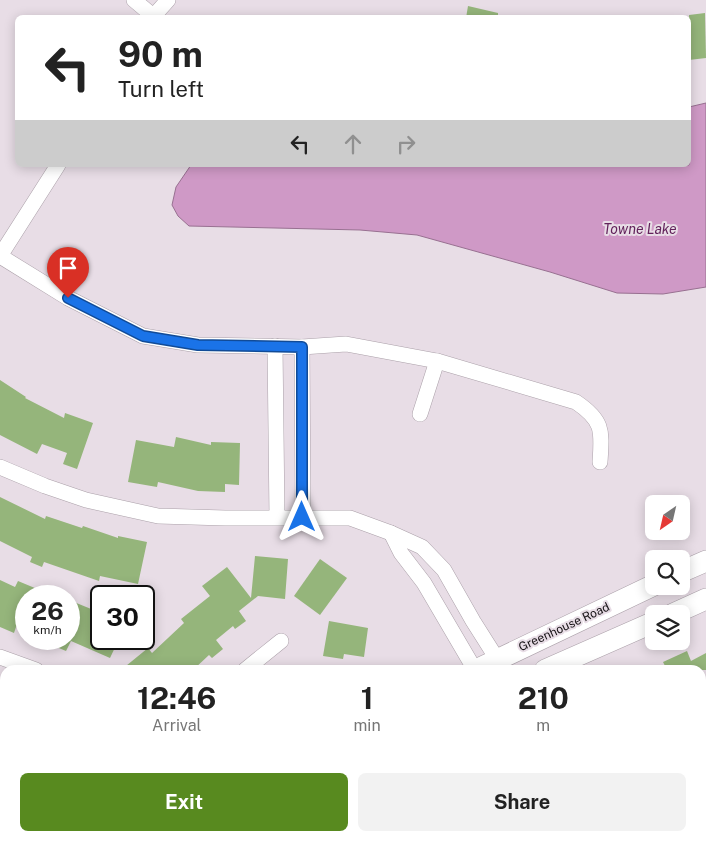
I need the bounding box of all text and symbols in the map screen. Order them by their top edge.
text: 90 m [118,34,203,75]
icon: left [35,35,100,100]
text: Turn left [118,76,204,102]
icon: left [286,130,314,158]
icon: ahead [339,130,367,158]
icon: right [392,130,420,158]
water label: Towne Lake [603,221,677,237]
pin [47,247,89,298]
icon: arrive [54,254,82,282]
position arrow [275,490,327,542]
north arrow [645,495,690,540]
map controls [645,495,690,650]
button: search [645,550,690,595]
speed limit sign: 30 [90,585,155,650]
text: 26 [31,596,64,626]
street label: Greenhouse Road [516,600,612,654]
button: layers [645,605,690,650]
text: km/h [33,623,62,637]
text: 12:46 [137,680,216,716]
text: 1 [361,680,373,716]
text: 210 [518,680,569,716]
text: Arrival [152,716,201,735]
text: min [353,716,381,735]
text: m [536,716,550,735]
button: Exit [20,773,348,831]
button: Share [358,773,686,831]

